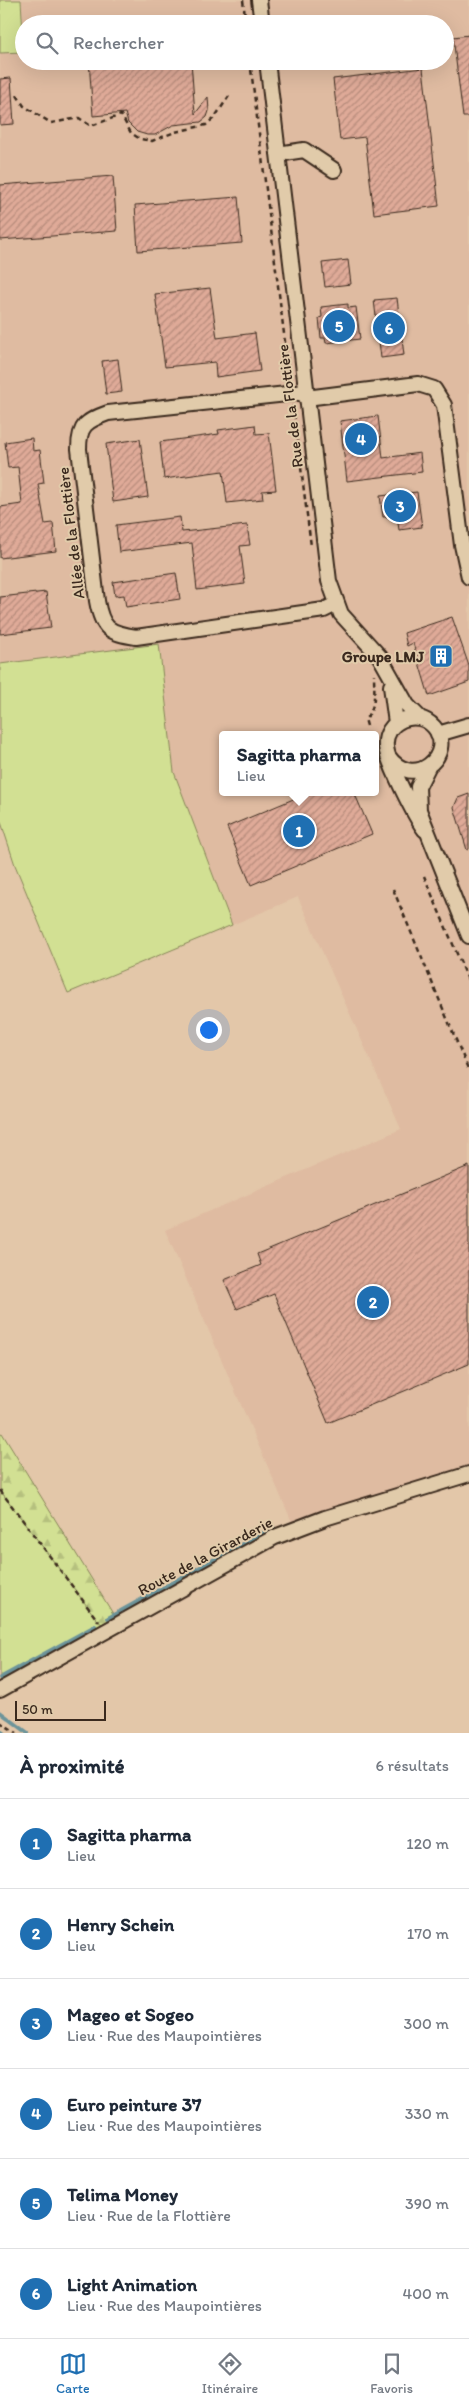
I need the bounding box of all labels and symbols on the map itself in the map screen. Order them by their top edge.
pin: 5 [323,307,355,345]
pin: 6 [373,309,405,347]
street label: Rue de la Flottière [273,343,307,469]
pin: 4 [345,420,377,458]
street label: Allée de la Flottière [53,466,89,600]
pin: 3 [384,487,416,525]
building icon: Groupe LMJ [428,643,454,669]
place label: Groupe LMJ [342,647,424,667]
pin: 1 [283,812,315,850]
your location [196,1017,222,1043]
pin: 2 [357,1283,389,1321]
street label: Route de la Girarderie [134,1512,276,1600]
scale bar [15,1698,106,1721]

